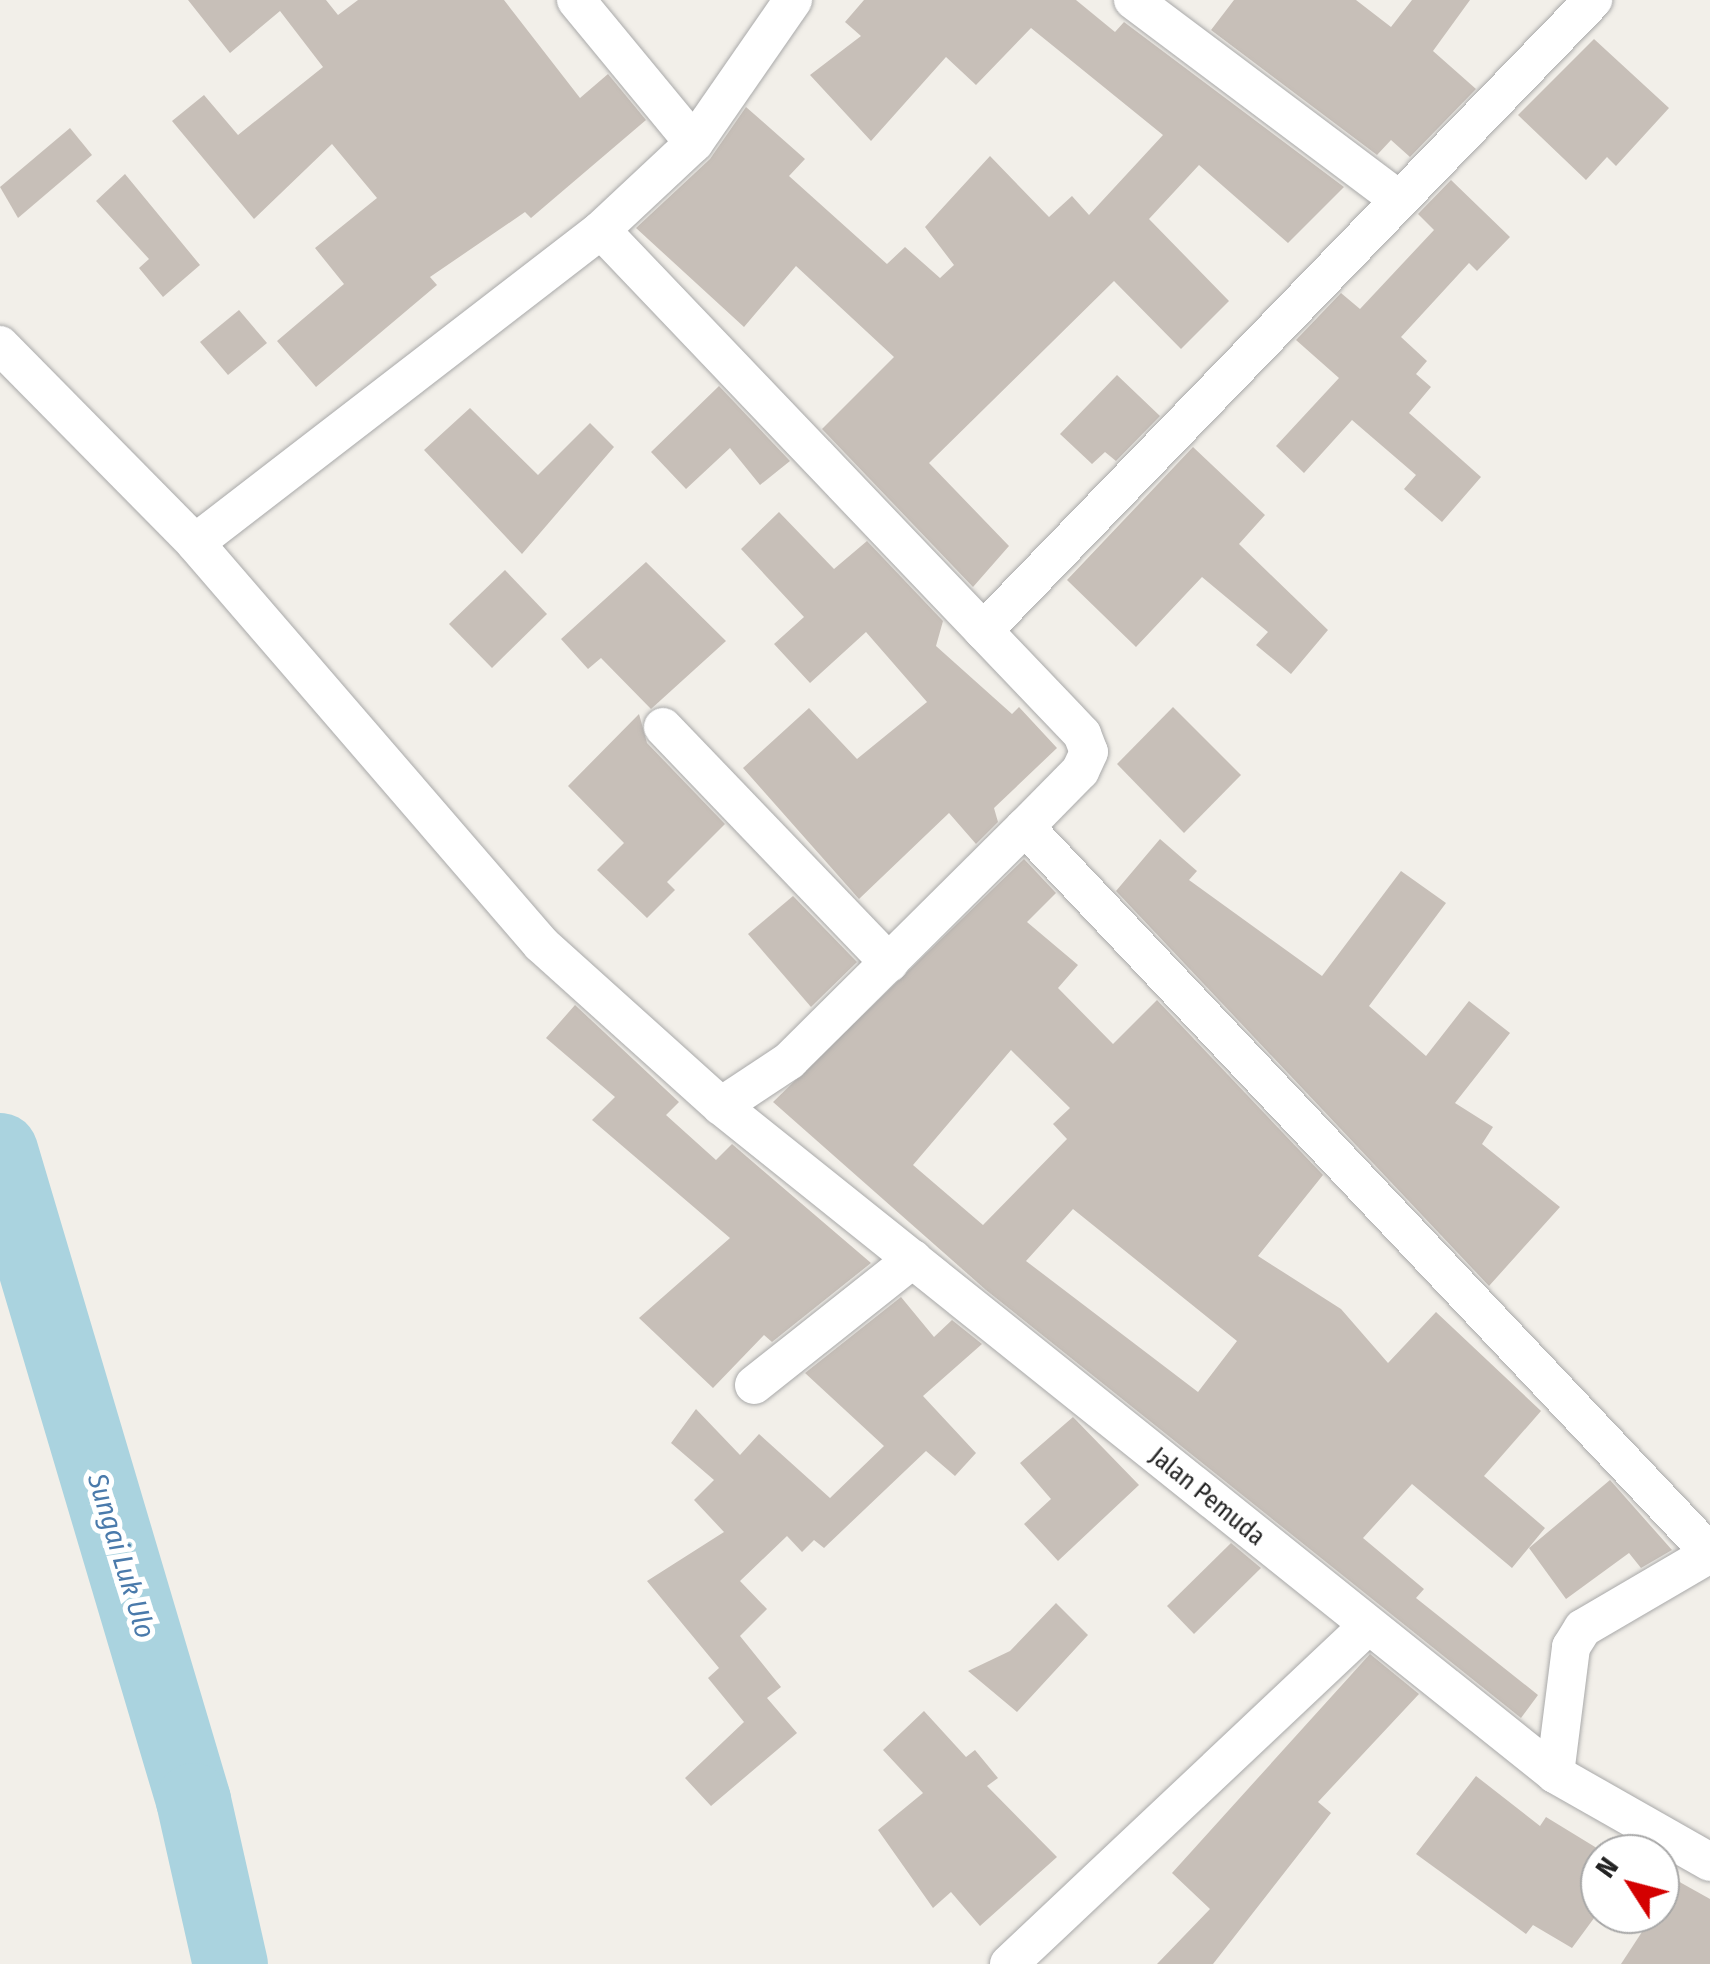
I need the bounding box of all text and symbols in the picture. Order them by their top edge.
street label: Jalan Pemuda [1143,1442,1271,1552]
water label: Sungai Luk Ulo [80,1470,162,1642]
north arrow [1580,1834,1680,1934]
text: N [1589,1851,1625,1884]

